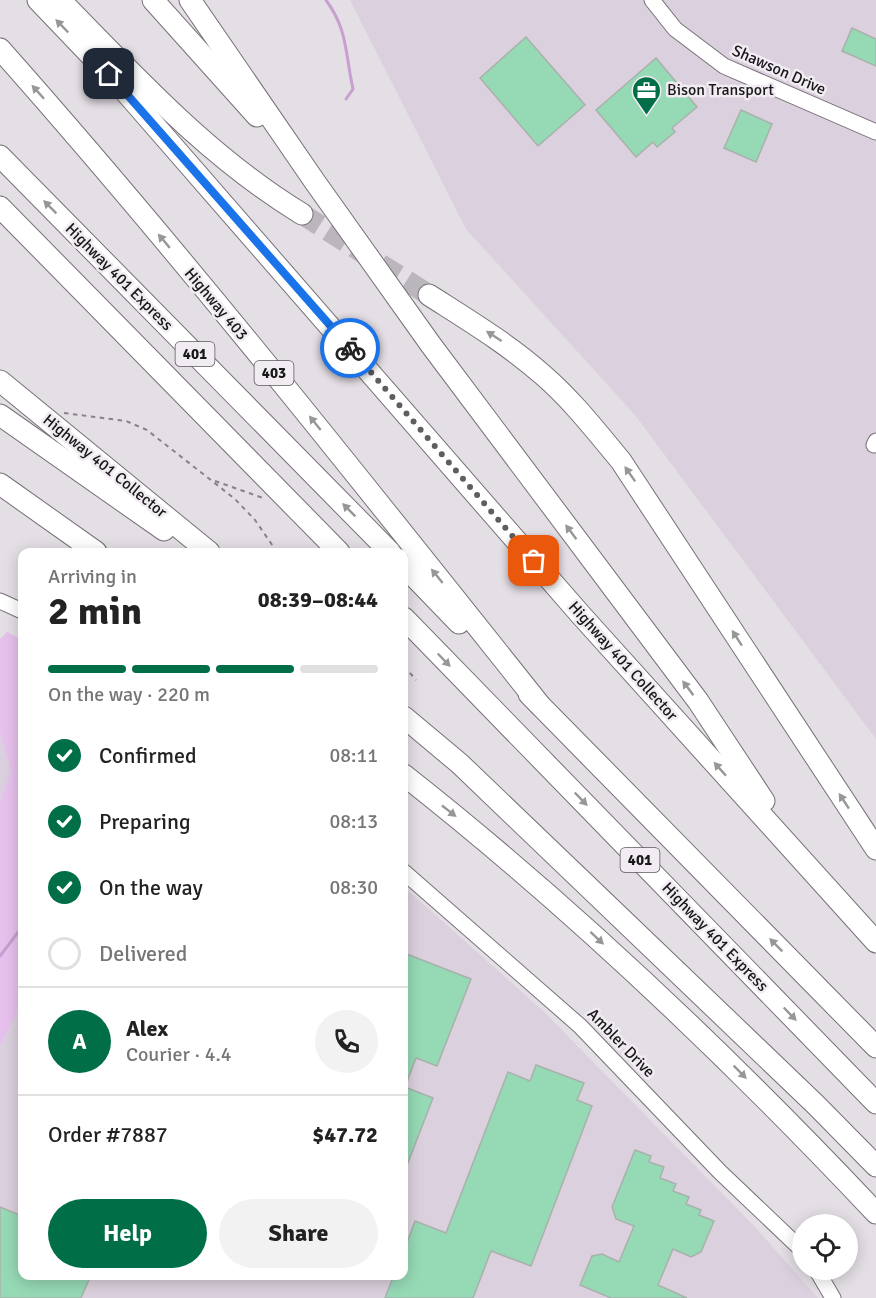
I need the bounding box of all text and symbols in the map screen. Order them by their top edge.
one-way arrow [56,19,70,33]
street label: Shawson Drive [729,40,829,100]
pin [83,48,134,99]
icon: home [92,57,125,90]
office icon: Bison Transport [630,74,662,116]
place label: Bison Transport [667,80,774,100]
one-way arrow [32,85,45,100]
one-way arrow [43,200,57,214]
street label: Highway 401 Express [61,219,177,335]
one-way arrow [158,233,171,249]
street label: Highway 403 [180,264,252,344]
courier [320,318,380,378]
one-way arrow [486,331,502,342]
icon: bike [334,332,367,365]
road number: 401 [176,342,214,366]
road number: 403 [254,361,294,385]
street label: Highway 401 Collector [39,410,171,522]
one-way arrow [310,416,322,431]
one-way arrow [624,467,636,483]
one-way arrow [342,504,356,518]
one-way arrow [566,525,578,540]
pin [508,535,559,586]
icon: bag [517,544,550,577]
text: Arriving in [48,564,137,589]
one-way arrow [431,569,444,584]
text: 08:39–08:44 [258,586,378,613]
text: 2 min [48,587,142,635]
street label: Highway 401 Collector [564,597,682,725]
one-way arrow [731,629,742,646]
one-way arrow [437,652,451,666]
one-way arrow [682,681,694,697]
text: On the way · 220 m [48,682,210,707]
icon: check [48,739,81,772]
text: Confirmed [99,742,197,769]
text: 08:11 [329,743,378,768]
one-way arrow [714,762,727,777]
one-way arrow [574,792,588,807]
one-way arrow [838,793,850,809]
icon: check [48,805,81,838]
one-way arrow [442,805,457,817]
text: Preparing [99,808,191,835]
text: 08:13 [329,809,378,834]
road number: 401 [620,848,660,872]
icon: check [48,871,81,904]
text: On the way [99,874,203,901]
text: 08:30 [329,875,378,900]
street label: Highway 401 Express [658,878,772,996]
one-way arrow [590,931,605,945]
one-way arrow [769,938,783,953]
text: Delivered [99,940,187,967]
street label: Ambler Drive [583,1004,659,1082]
one-way arrow [783,1007,797,1022]
button: phone [315,1010,378,1073]
text: Alex [126,1015,168,1042]
text: A [72,1028,87,1055]
text: Courier · 4.4 [126,1042,232,1067]
one-way arrow [732,1064,746,1078]
text: Order #7887 [48,1121,168,1148]
text: $47.72 [312,1121,378,1148]
button: Help [48,1199,207,1268]
button: Share [219,1199,378,1268]
map controls [792,1214,858,1280]
button: locate [792,1214,858,1280]

